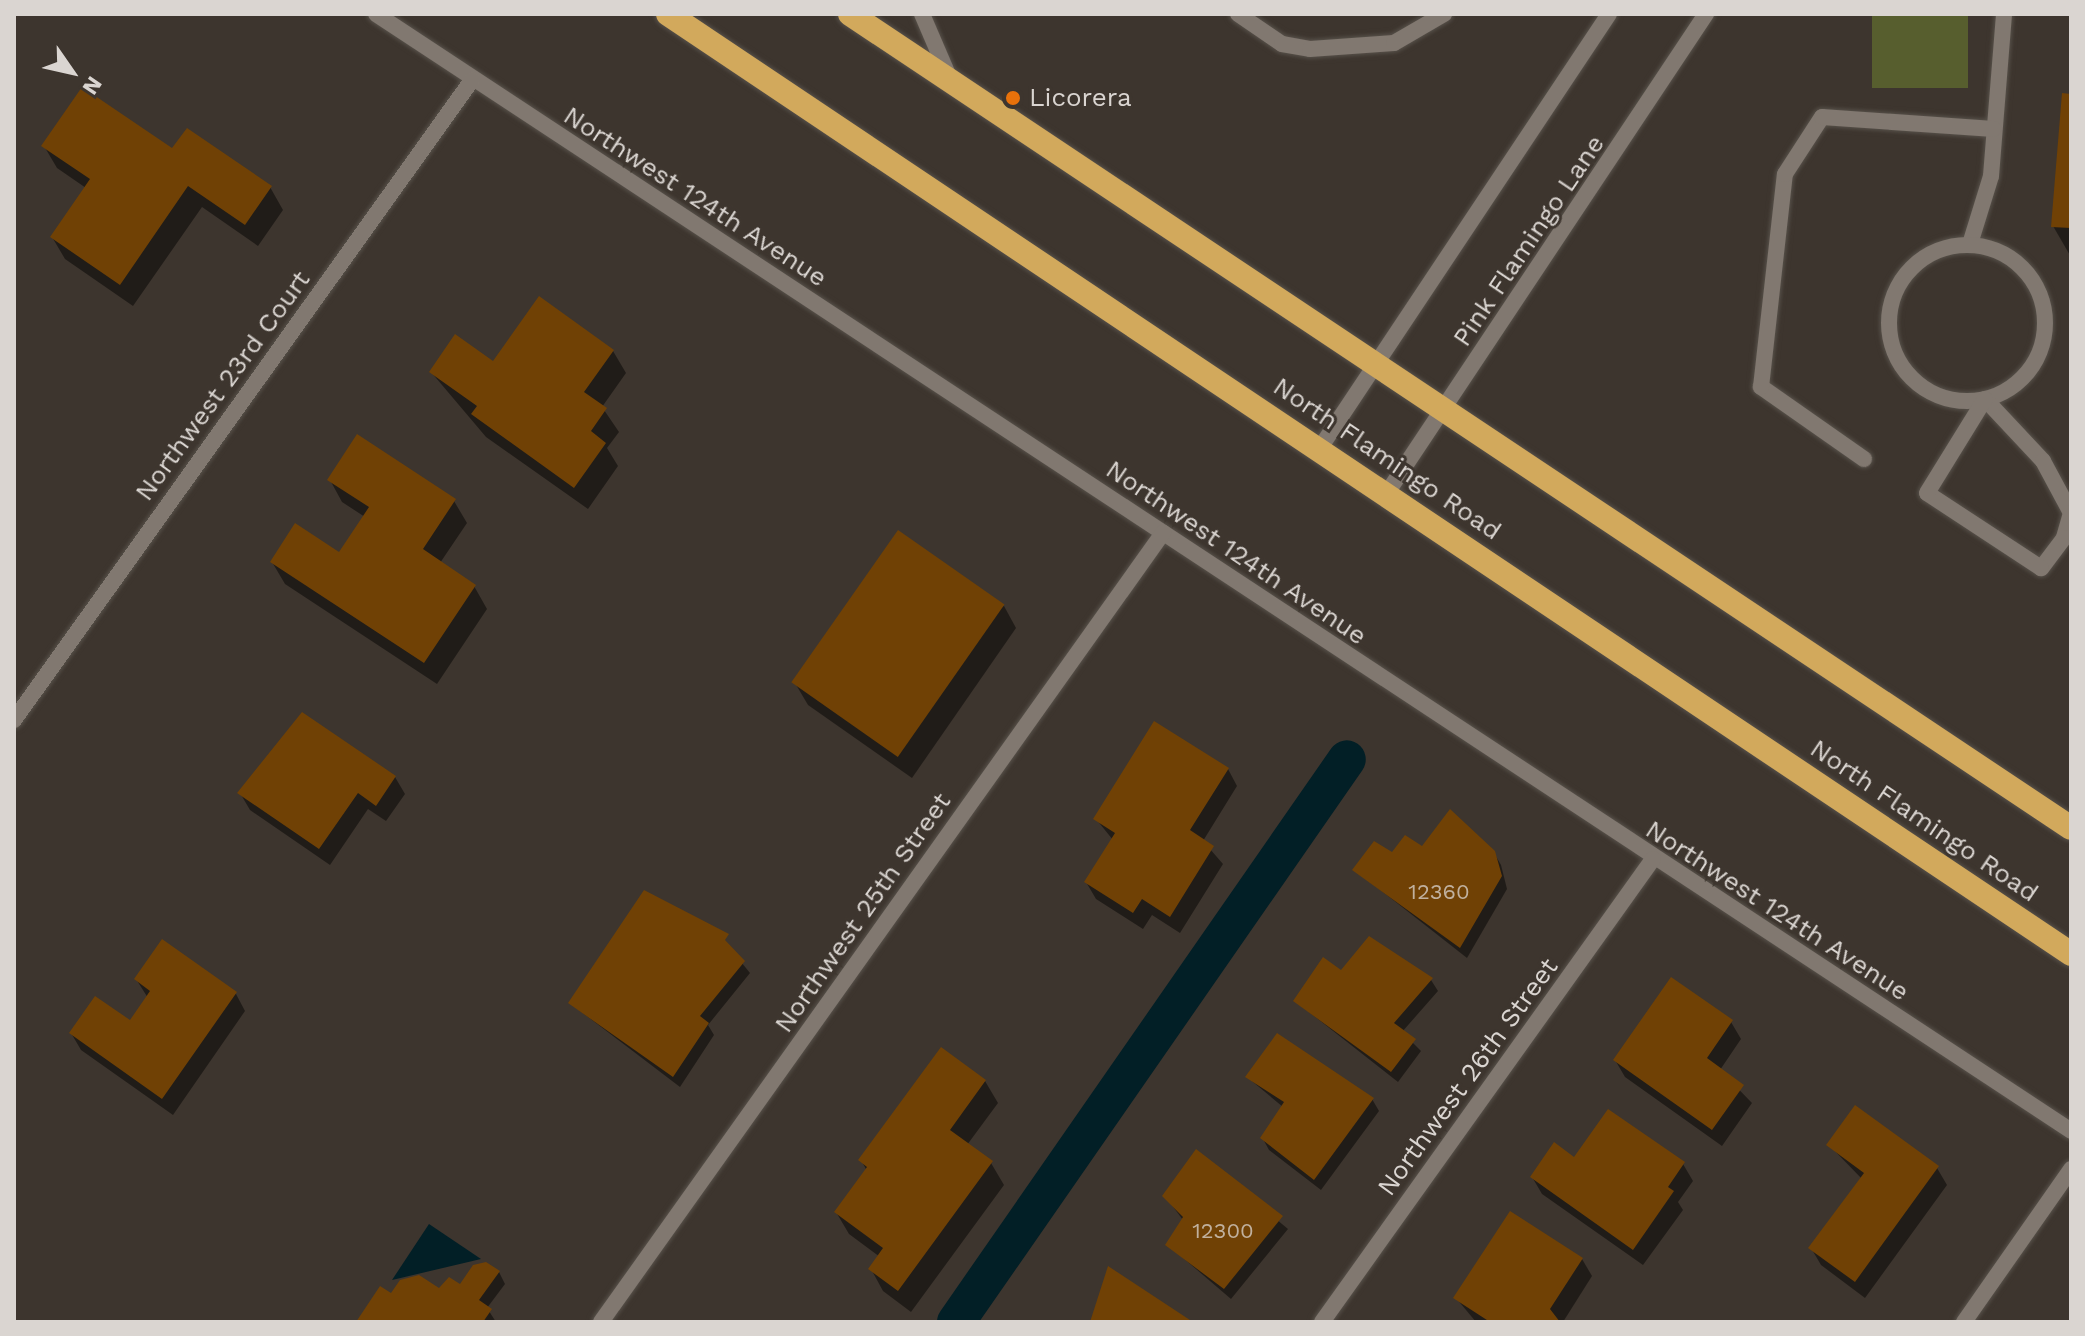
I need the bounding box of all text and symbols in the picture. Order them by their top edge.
north arrow [32,32,112,112]
text: N [77,72,107,99]
place label: Licorera [1029,82,1132,114]
marker: Licorera [1004,89,1022,107]
street label: Northwest 124th Avenue [557,100,833,294]
street label: Pink Flamingo Lane [1447,129,1611,353]
street label: Northwest 23rd Court [129,265,317,507]
street label: North Flamingo Road [1267,371,1507,547]
street label: Northwest 124th Avenue [1099,454,1373,652]
street label: North Flamingo Road [1804,733,2044,909]
street label: Northwest 25th Street [768,787,958,1039]
street label: Northwest 124th Avenue [1639,814,1915,1008]
house number: 12360 [1408,879,1470,905]
street label: Northwest 26th Street [1371,952,1565,1202]
house number: 12300 [1192,1218,1254,1244]

